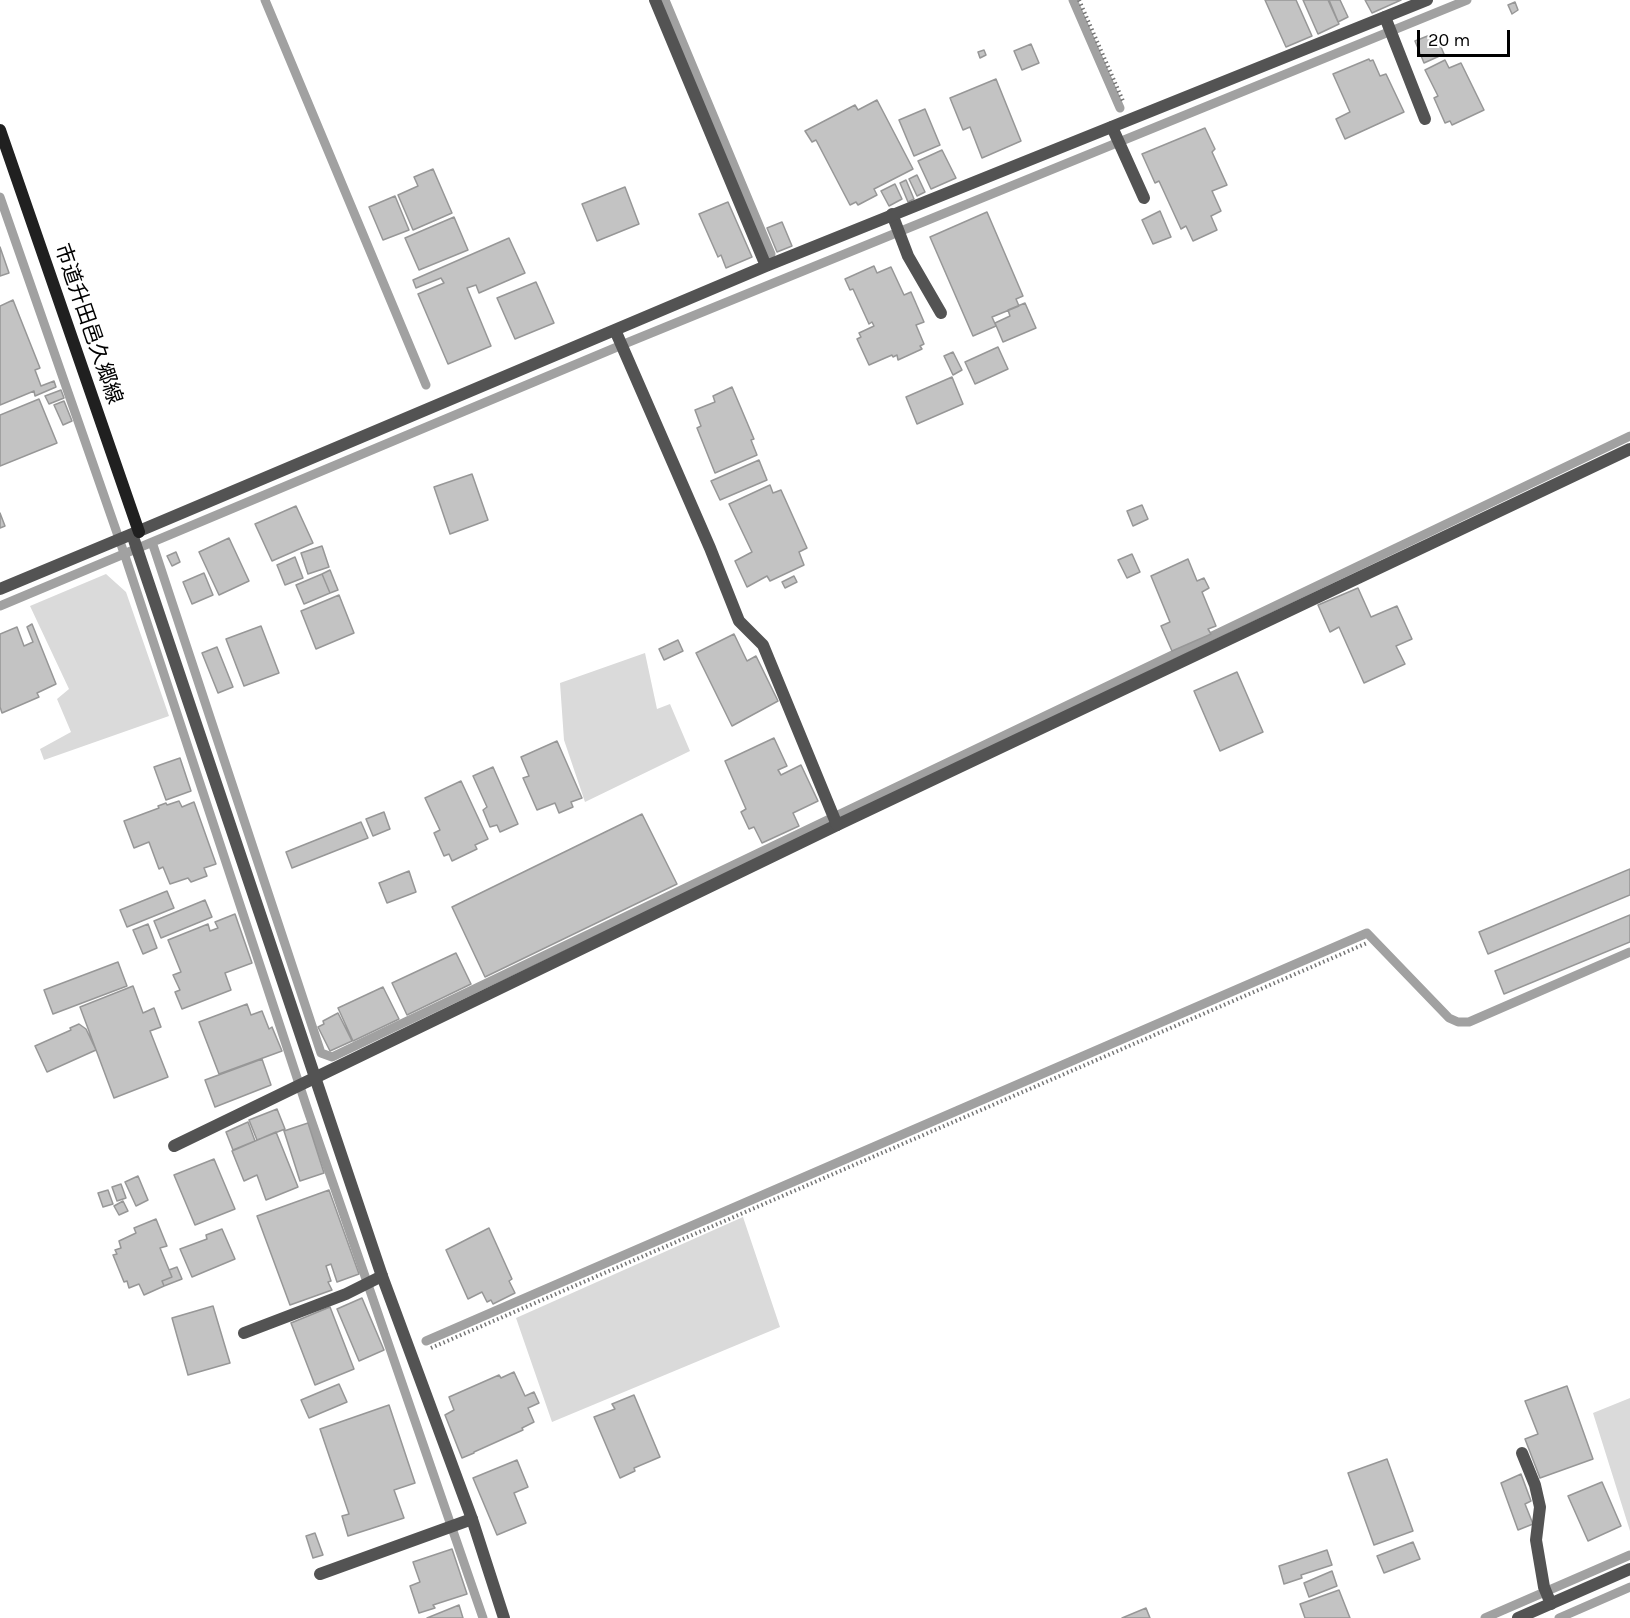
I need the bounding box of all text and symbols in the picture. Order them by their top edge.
scale bar [1420,18,1513,56]
text: 20 m [1428,29,1470,51]
street label: 市道升田邑久郷線 [49,240,127,408]

